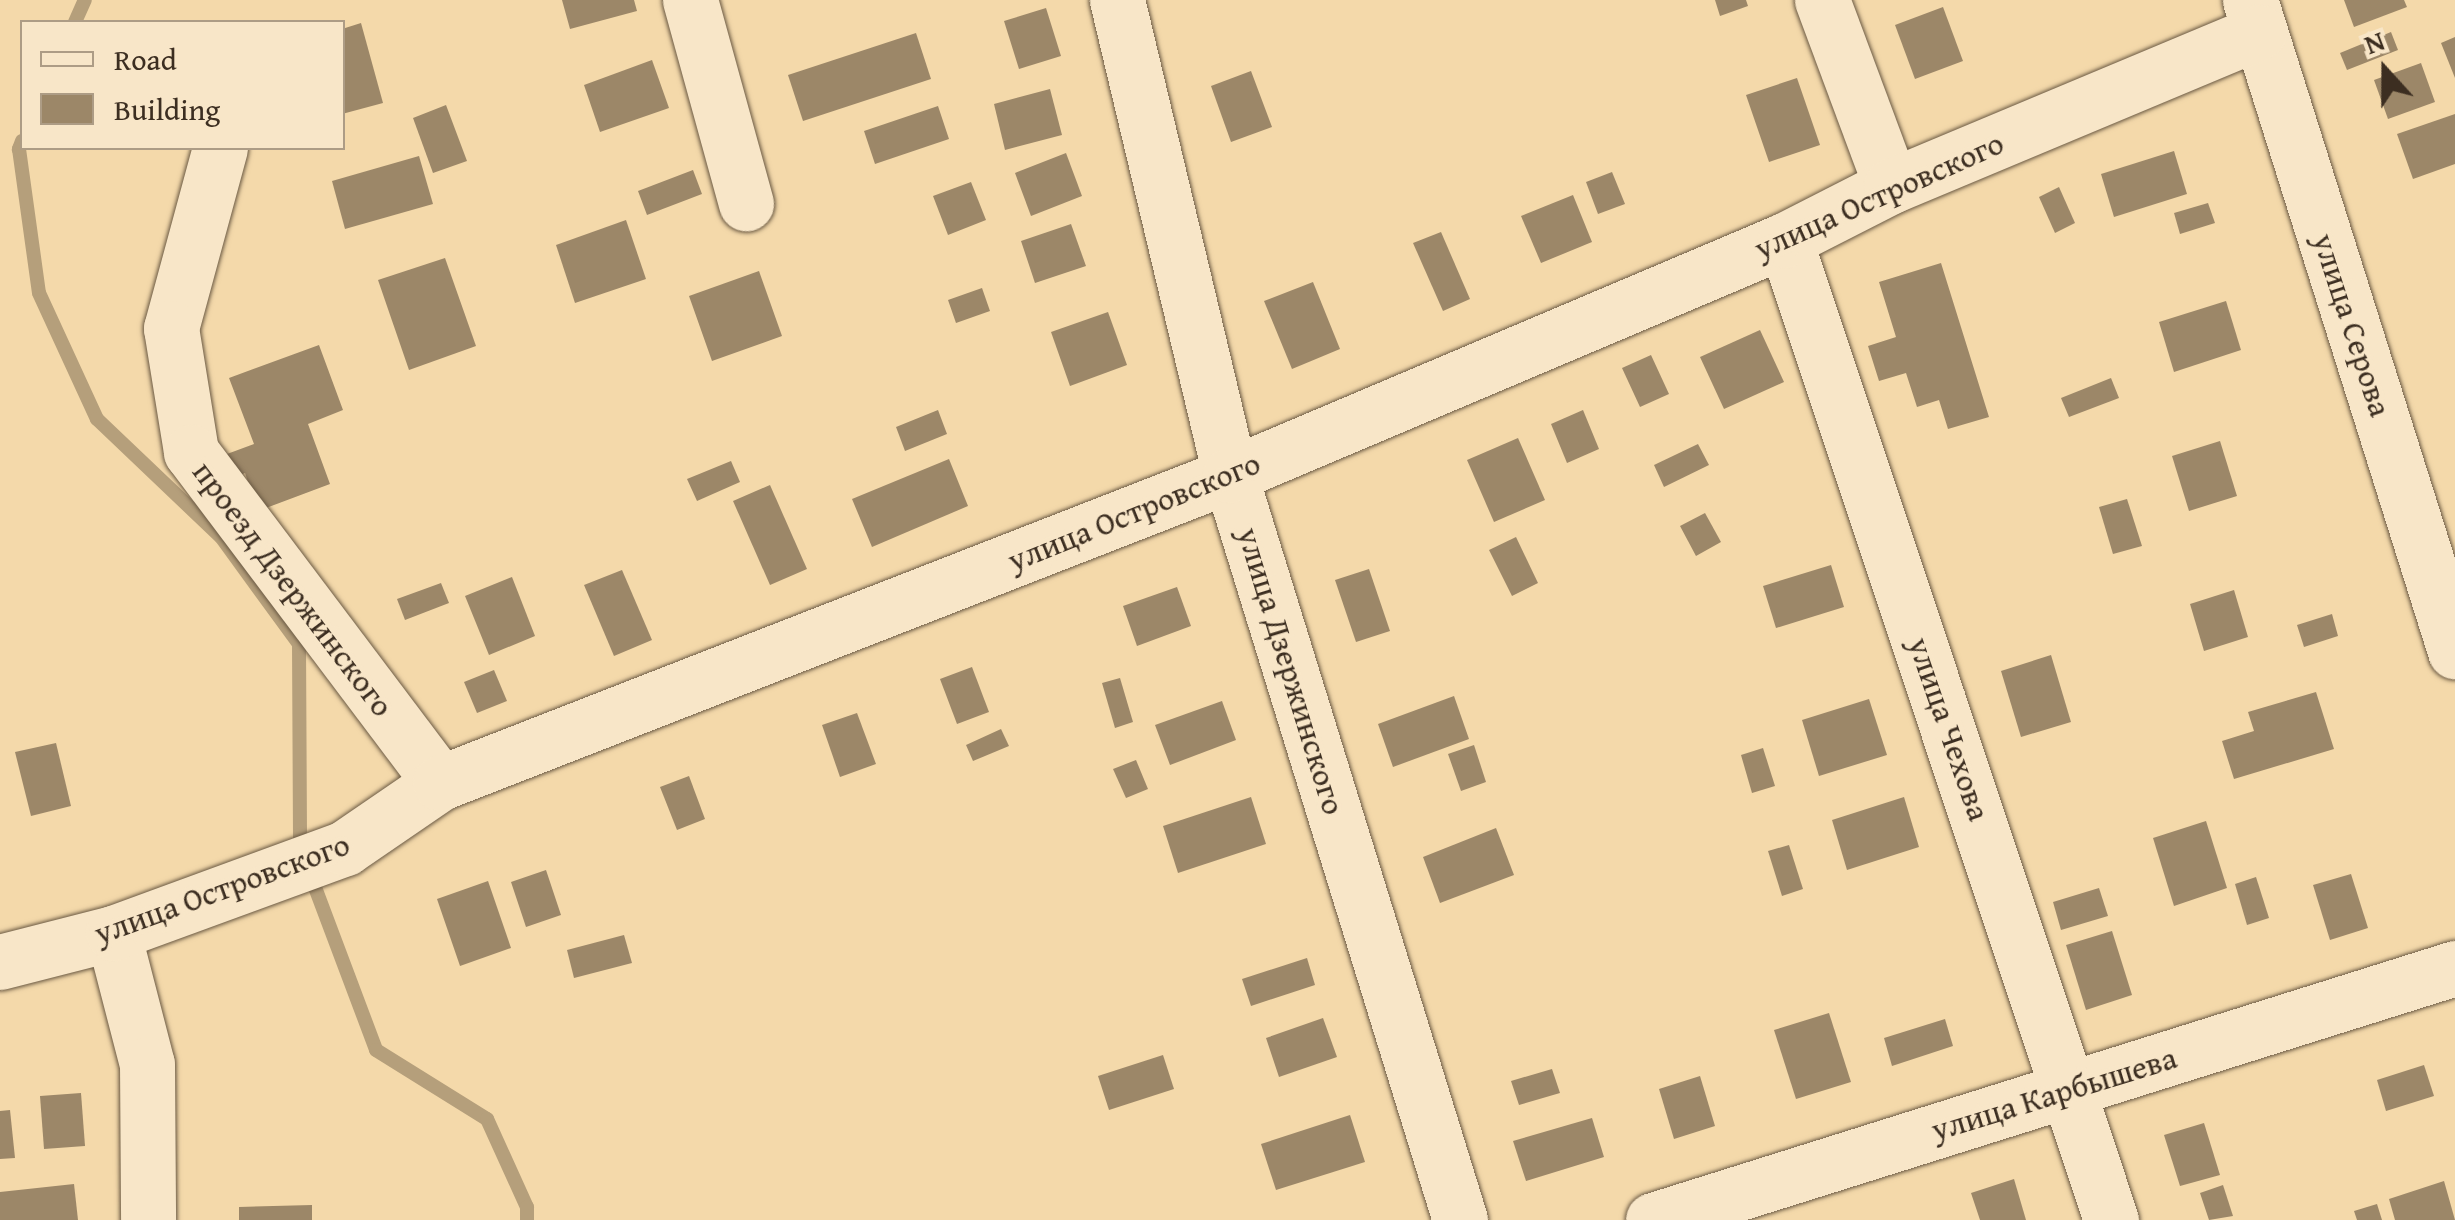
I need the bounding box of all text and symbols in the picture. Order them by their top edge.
text: N [2358,19,2390,64]
legend [20,20,345,150]
north arrow [2335,20,2435,120]
text: Road [114,37,177,81]
text: Building [114,87,220,131]
street label: улица Островского [1748,124,2010,268]
street label: улица Серова [2304,229,2400,421]
street label: улица Островского [1002,444,1266,580]
street label: проезд Дзержинского [184,454,402,724]
street label: улица Дзержинского [1229,523,1353,819]
street label: улица Чехова [1900,632,1998,826]
street label: улица Островского [89,825,355,953]
street label: улица Карбышева [1927,1038,2181,1150]

